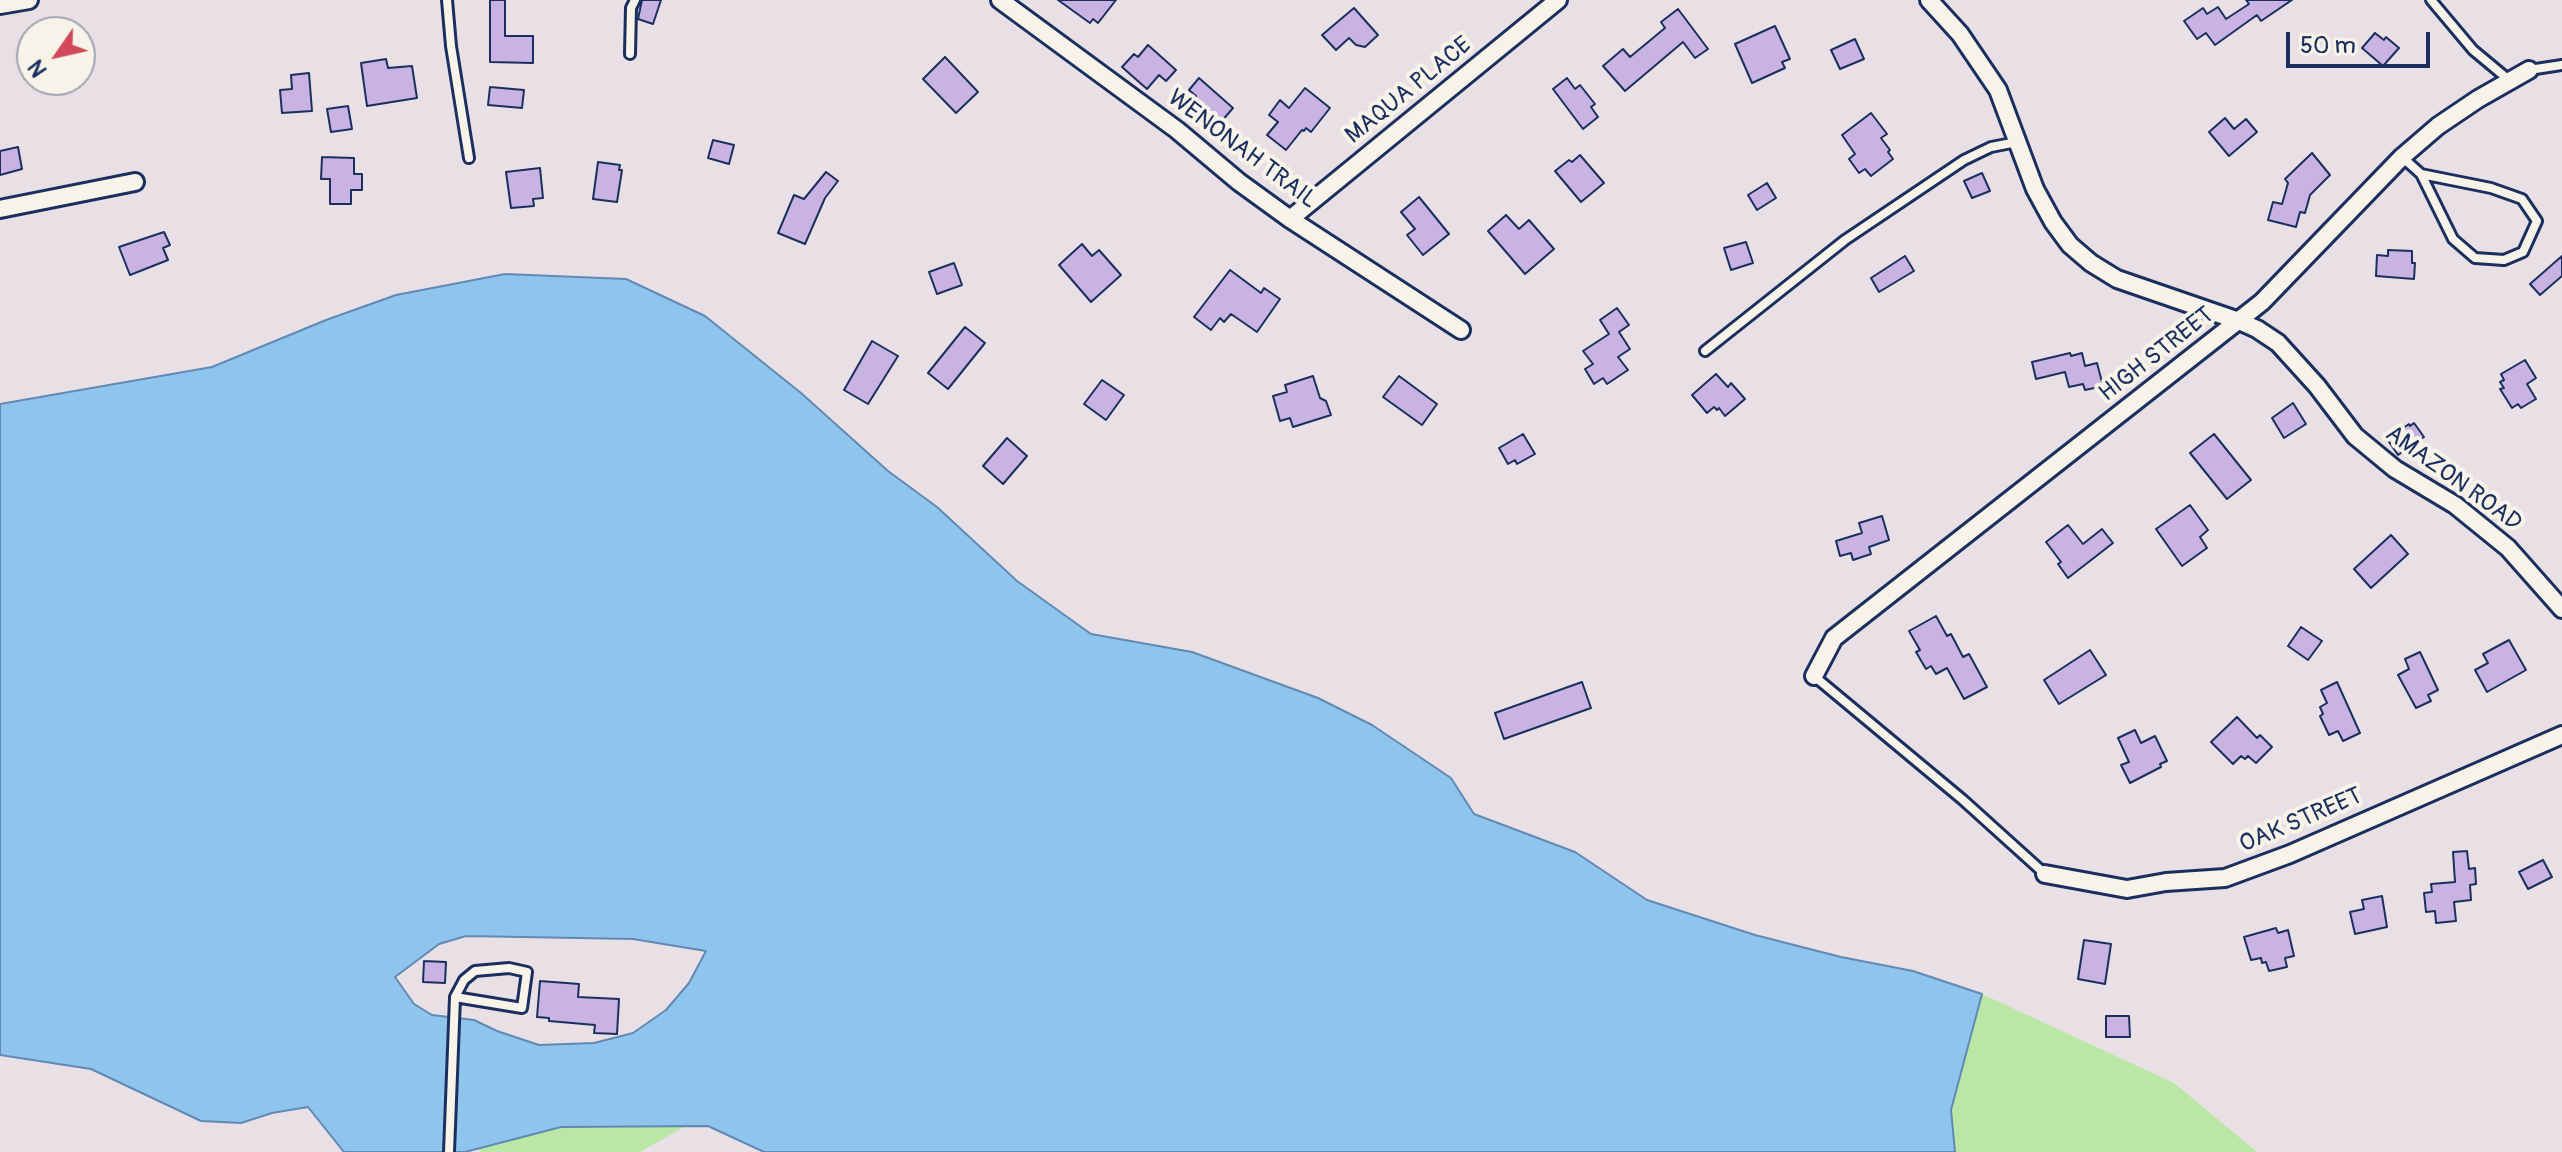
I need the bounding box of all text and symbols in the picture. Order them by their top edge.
north arrow [16,16,96,96]
scale bar [2290,16,2434,66]
street label: MAQUA PLACE [1340,31,1478,151]
text: 50 m [2300,31,2356,60]
text: N [22,54,54,82]
street label: WENONAH TRAIL [1161,84,1323,216]
street label: HIGH STREET [2094,301,2220,409]
street label: AMAZON ROAD [2379,420,2527,538]
street label: OAK STREET [2236,782,2366,860]

